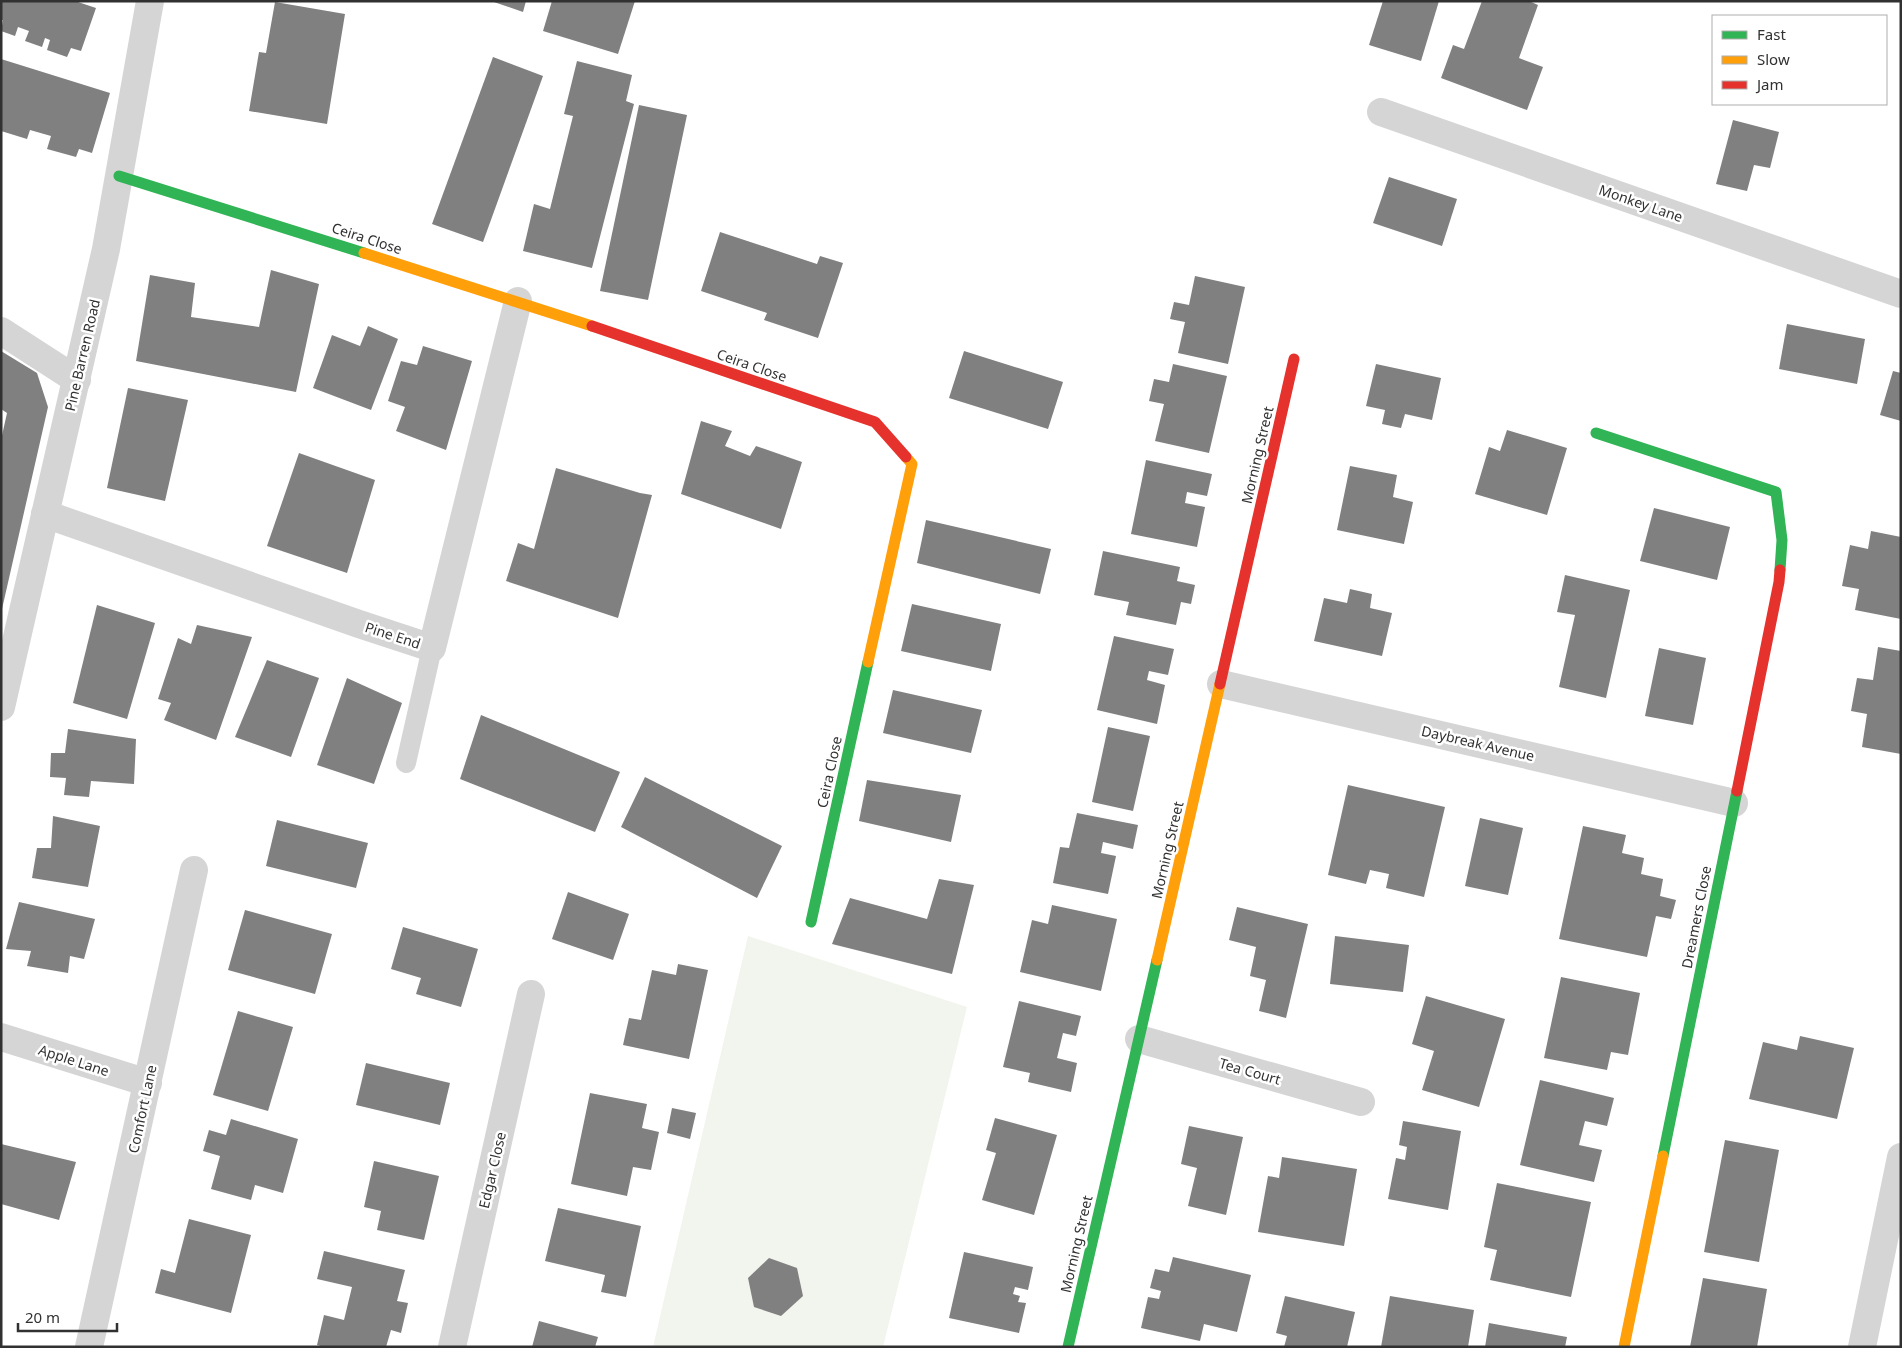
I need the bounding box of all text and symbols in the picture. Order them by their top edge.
legend [1712,15,1887,105]
text: Fast [1757,24,1786,44]
text: Slow [1757,49,1790,69]
text: Jam [1755,74,1784,94]
street label: Monkey Lane [1597,180,1686,226]
street label: Ceira Close [329,218,405,258]
street label: Pine Barren Road [60,297,104,413]
street label: Ceira Close [714,344,790,386]
street label: Morning Street [1237,405,1277,505]
street label: Pine End [363,617,423,653]
street label: Daybreak Avenue [1420,721,1536,765]
street label: Ceira Close [812,734,846,810]
street label: Morning Street [1147,800,1187,900]
street label: Dreamers Close [1677,864,1715,970]
street label: Apple Lane [36,1040,112,1080]
street label: Tea Court [1217,1053,1283,1089]
street label: Comfort Lane [123,1063,161,1155]
street label: Edgar Close [474,1130,510,1210]
street label: Morning Street [1056,1194,1096,1294]
scale bar [18,1300,116,1332]
text: 20 m [25,1307,60,1327]

